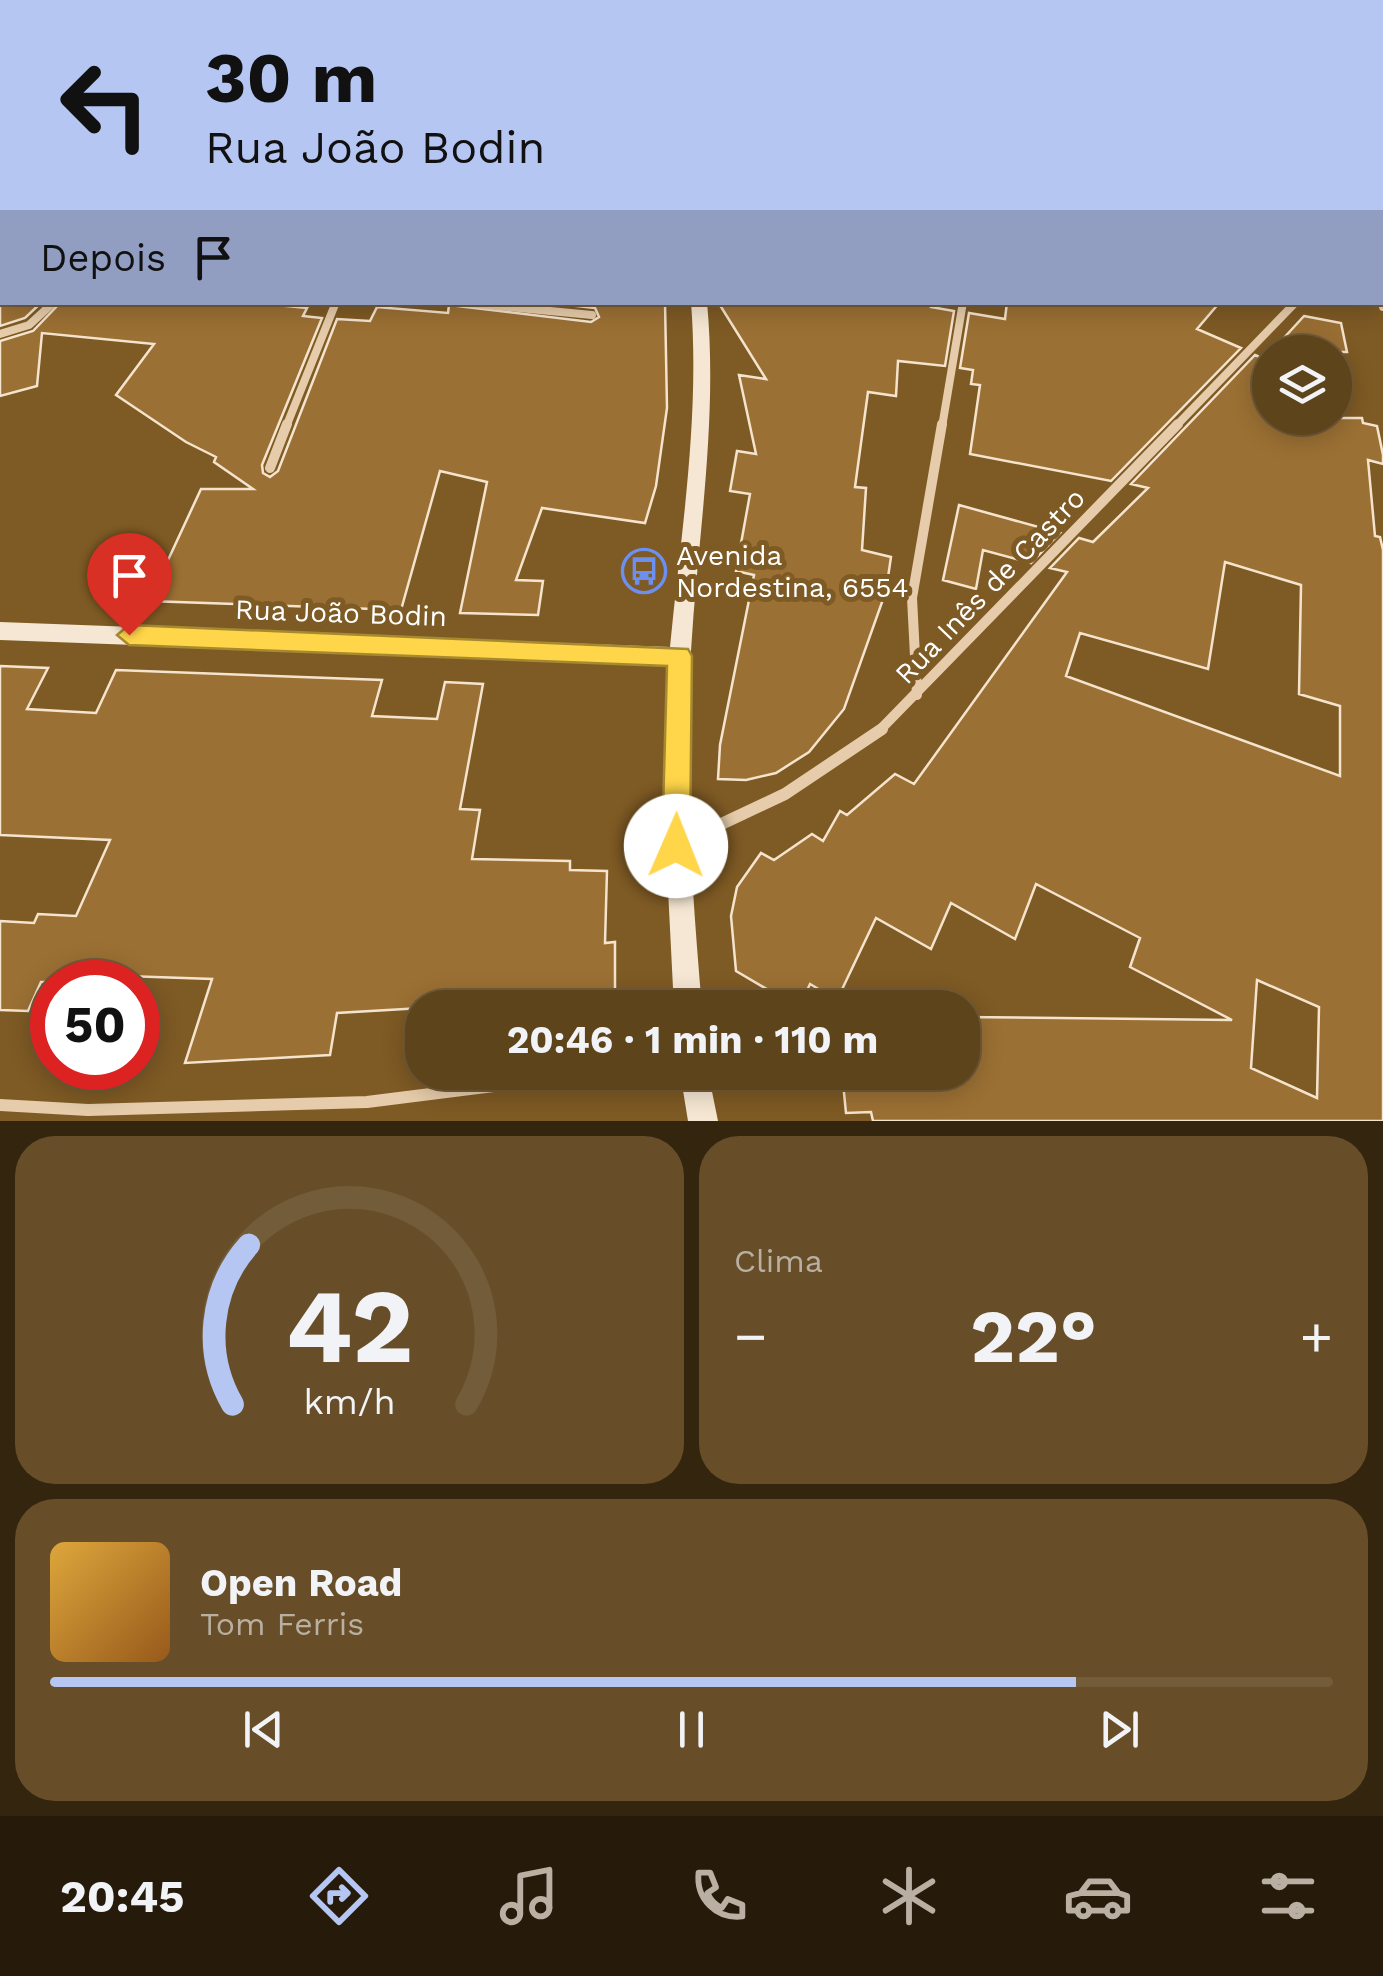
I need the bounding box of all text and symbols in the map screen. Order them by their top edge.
text: 30 m [205,37,377,119]
icon: left [40,40,170,170]
text: Rua João Bodin [205,121,545,174]
icon: arrive [186,230,241,285]
text: Depois [40,236,166,280]
map controls [1252,335,1352,435]
button: layers [1252,335,1352,435]
street label: Rua Inês de Castro [888,481,1092,691]
pin [87,533,172,636]
place label: Avenida Nordestina, 6554 [676,539,909,604]
icon: arrive [102,548,157,603]
bus stop icon: Avenida Nordestina, 6554 [621,548,667,594]
street label: Rua João Bodin [235,593,447,633]
position arrow [624,794,728,898]
speed limit sign: 50 [30,960,160,1090]
text: 20:46 · 1 min · 110 m [507,1018,878,1062]
text: Clima [734,1242,823,1280]
text: 42 [286,1265,413,1387]
text: 22° [970,1292,1097,1380]
text: − [734,1304,767,1368]
text: + [1300,1304,1333,1368]
text: km/h [303,1381,396,1423]
text: Open Road [200,1561,402,1605]
text: Tom Ferris [200,1605,364,1643]
icon: previous [236,1702,291,1757]
icon: pause [664,1702,719,1757]
icon: next [1092,1702,1147,1757]
icon: directions [304,1861,374,1931]
icon: music [494,1861,564,1931]
icon: phone [684,1861,754,1931]
icon: climate [874,1861,944,1931]
icon: car [1063,1861,1133,1931]
icon: filters [1253,1861,1323,1931]
text: 20:45 [60,1870,185,1923]

